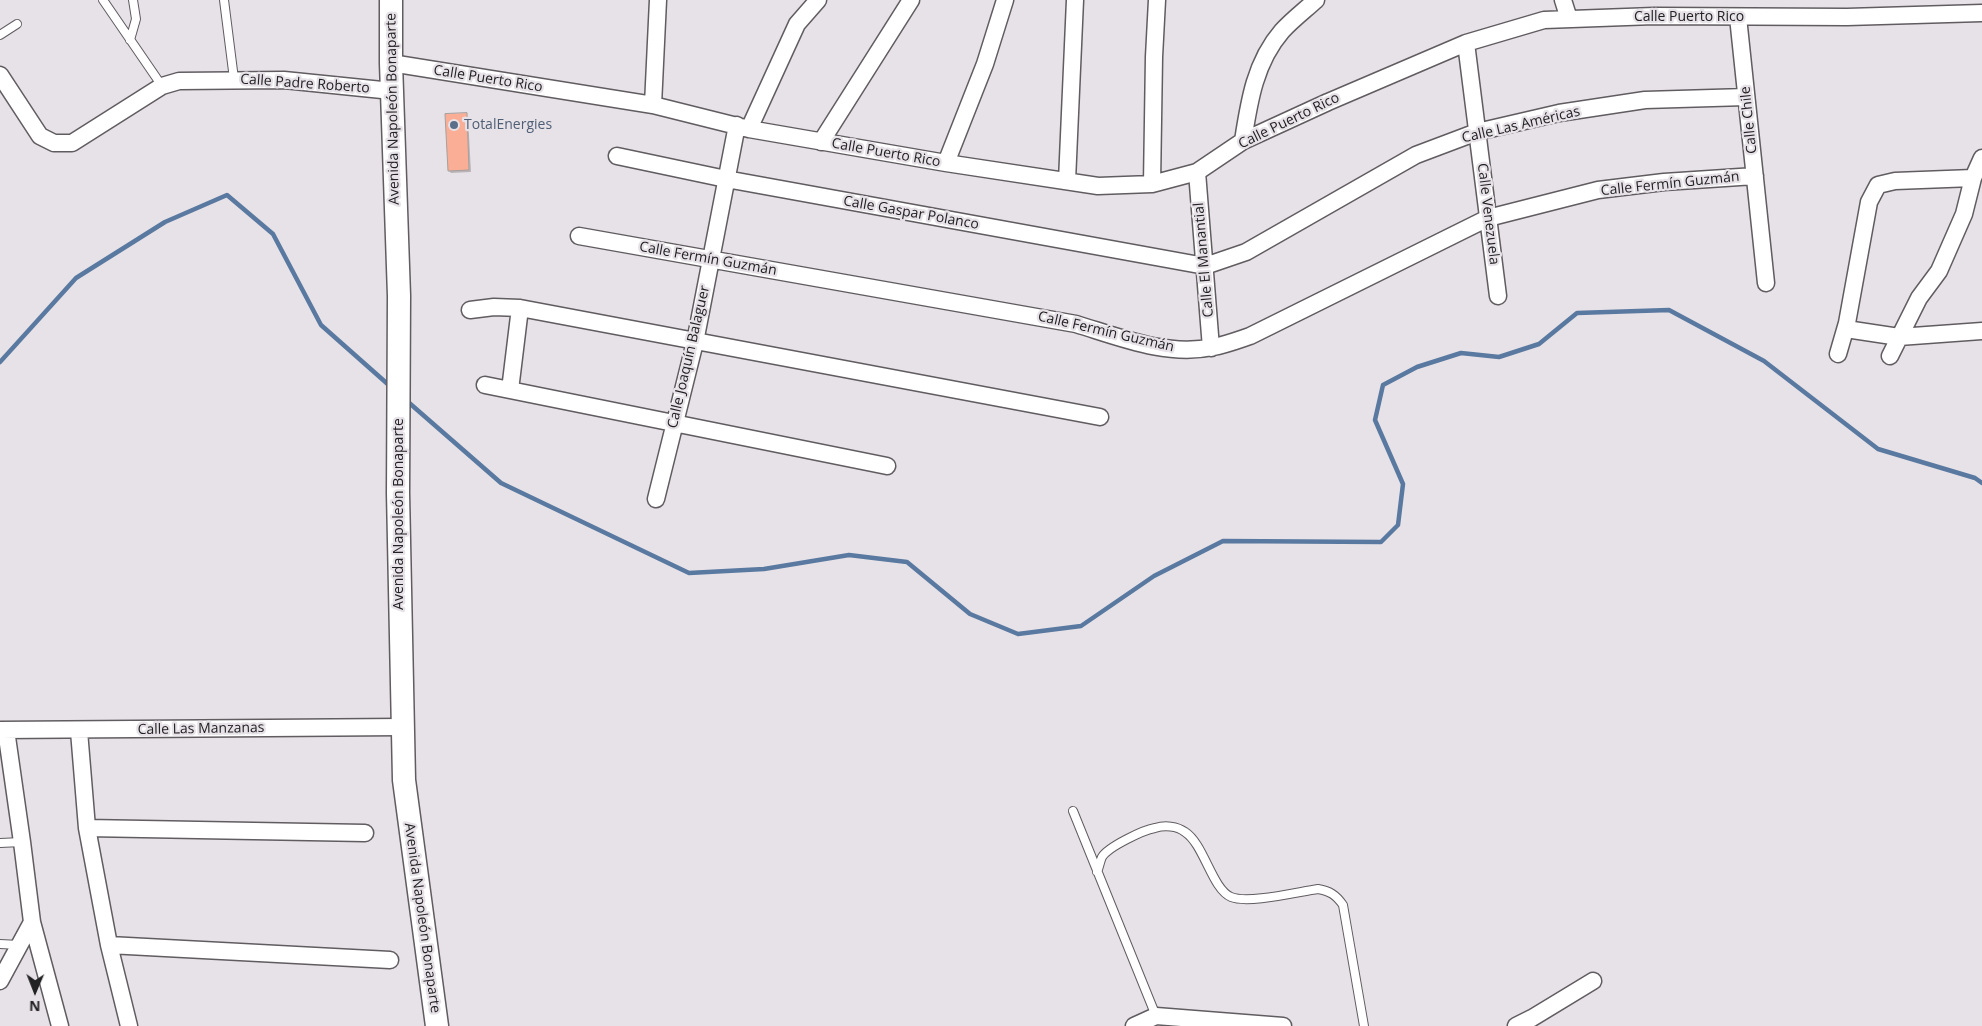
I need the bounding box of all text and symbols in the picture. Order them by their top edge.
street label: Calle Puerto Rico [1634,9,1744,25]
street label: Avenida Napoleón Bonaparte [383,13,403,205]
street label: Calle Puerto Rico [432,62,544,96]
street label: Calle Padre Roberto [240,71,370,97]
street label: Calle Chile [1737,86,1761,154]
street label: Calle Puerto Rico [1236,89,1342,153]
street label: Calle Las Américas [1460,103,1582,147]
place label: TotalEnergies [464,117,552,133]
marker: TotalEnergies [448,119,460,131]
street label: Calle Puerto Rico [830,135,942,171]
street label: Calle Venezuela [1473,162,1503,266]
street label: Calle Fermín Guzmán [1600,168,1740,200]
street label: Calle Gaspar Polanco [842,193,980,233]
street label: Calle El Manantial [1191,202,1217,318]
street label: Calle Fermín Guzmán [638,239,778,279]
street label: Calle Joaquín Balaguer [664,284,714,430]
street label: Calle Fermín Guzmán [1036,308,1176,356]
street label: Avenida Napoleón Bonaparte [391,418,407,610]
street label: Calle Las Manzanas [137,719,265,739]
street label: Avenida Napoleón Bonaparte [400,822,444,1014]
north arrow [10,966,60,1016]
text: N [29,997,41,1016]

